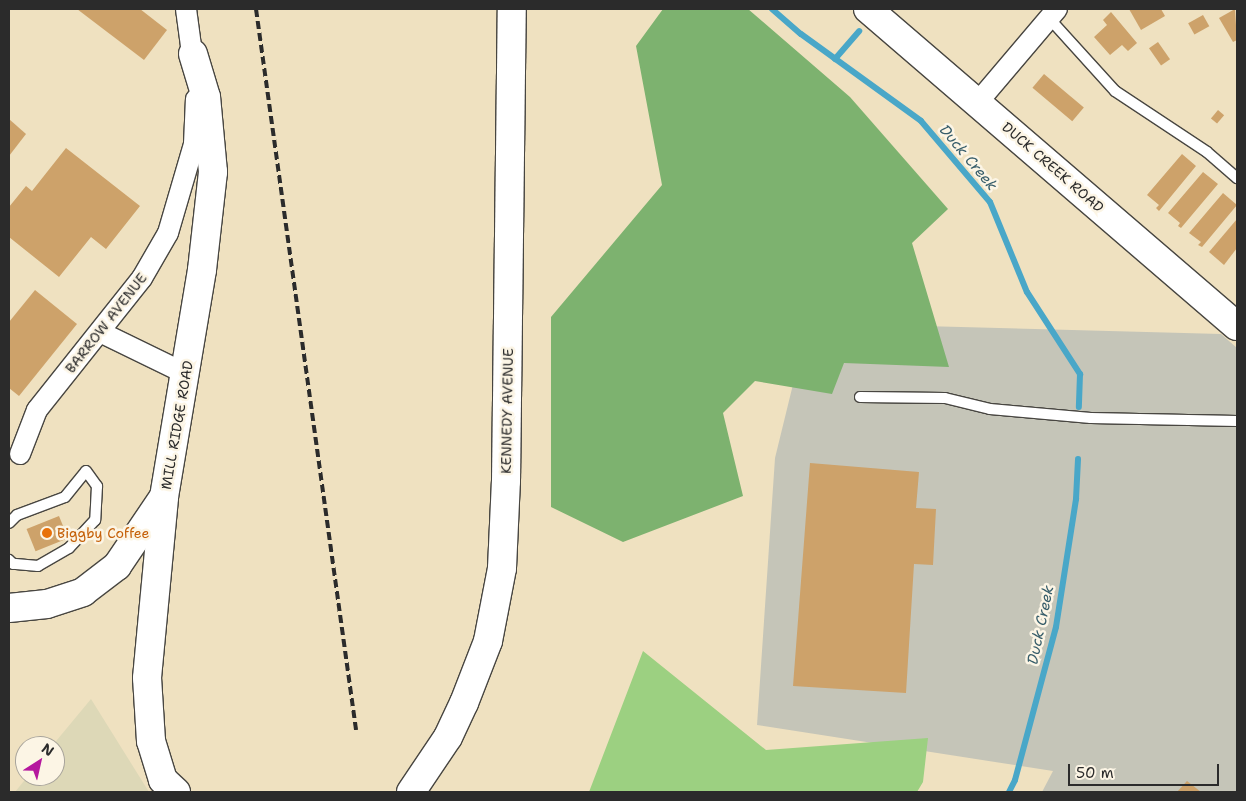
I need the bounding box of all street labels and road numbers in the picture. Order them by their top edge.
street label: DUCK CREEK ROAD [999,118,1107,216]
street label: BARROW AVENUE [62,270,150,376]
street label: KENNEDY AVENUE [498,348,516,474]
street label: MILL RIDGE ROAD [157,359,197,491]

